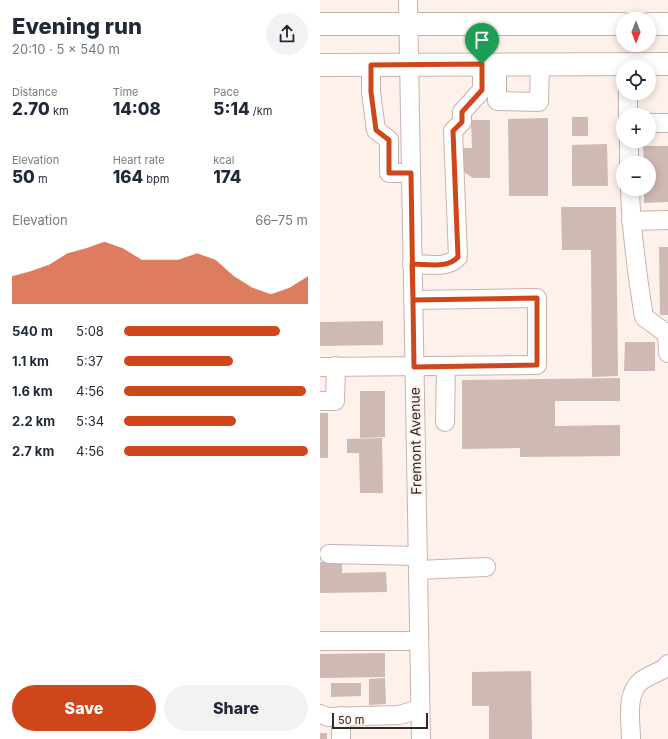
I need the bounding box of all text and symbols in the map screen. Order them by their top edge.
north arrow [616,12,656,52]
map controls [616,12,656,196]
text: Evening run [12,13,142,39]
button: share [266,13,308,55]
pin [465,23,499,64]
icon: arrive [471,29,493,51]
text: 20:10 · 5 × 540 m [12,41,120,57]
button: locate [616,60,656,100]
text: Distance [12,85,57,99]
text: Time [113,85,138,99]
text: Pace [213,85,239,99]
text: 2.70 [12,99,50,119]
text: 14:08 [113,99,161,119]
text: 5:14 [213,99,250,119]
text: km [50,104,69,118]
text: /km [250,104,272,118]
button: + [616,108,656,148]
text: Elevation [12,153,59,167]
text: Heart rate [113,153,165,167]
text: kcal [213,153,234,167]
button: − [616,156,656,196]
text: 50 [12,167,35,187]
text: 164 [113,167,143,187]
text: 174 [213,167,242,187]
text: m [35,172,48,186]
text: bpm [143,172,169,186]
text: Elevation [12,212,68,228]
text: 66–75 m [255,212,308,228]
text: 540 m [12,323,53,339]
text: 5:08 [76,323,104,339]
text: 1.1 km [12,353,49,369]
text: 5:37 [76,353,103,369]
text: 1.6 km [12,383,53,399]
text: 4:56 [76,383,104,399]
street label: Fremont Avenue [406,387,424,495]
text: 2.2 km [12,413,55,429]
text: 5:34 [76,413,104,429]
text: 2.7 km [12,443,54,459]
text: 4:56 [76,443,104,459]
button: Save [12,685,156,731]
button: Share [164,685,308,731]
scale bar [332,711,428,730]
text: 50 m [338,713,364,727]

